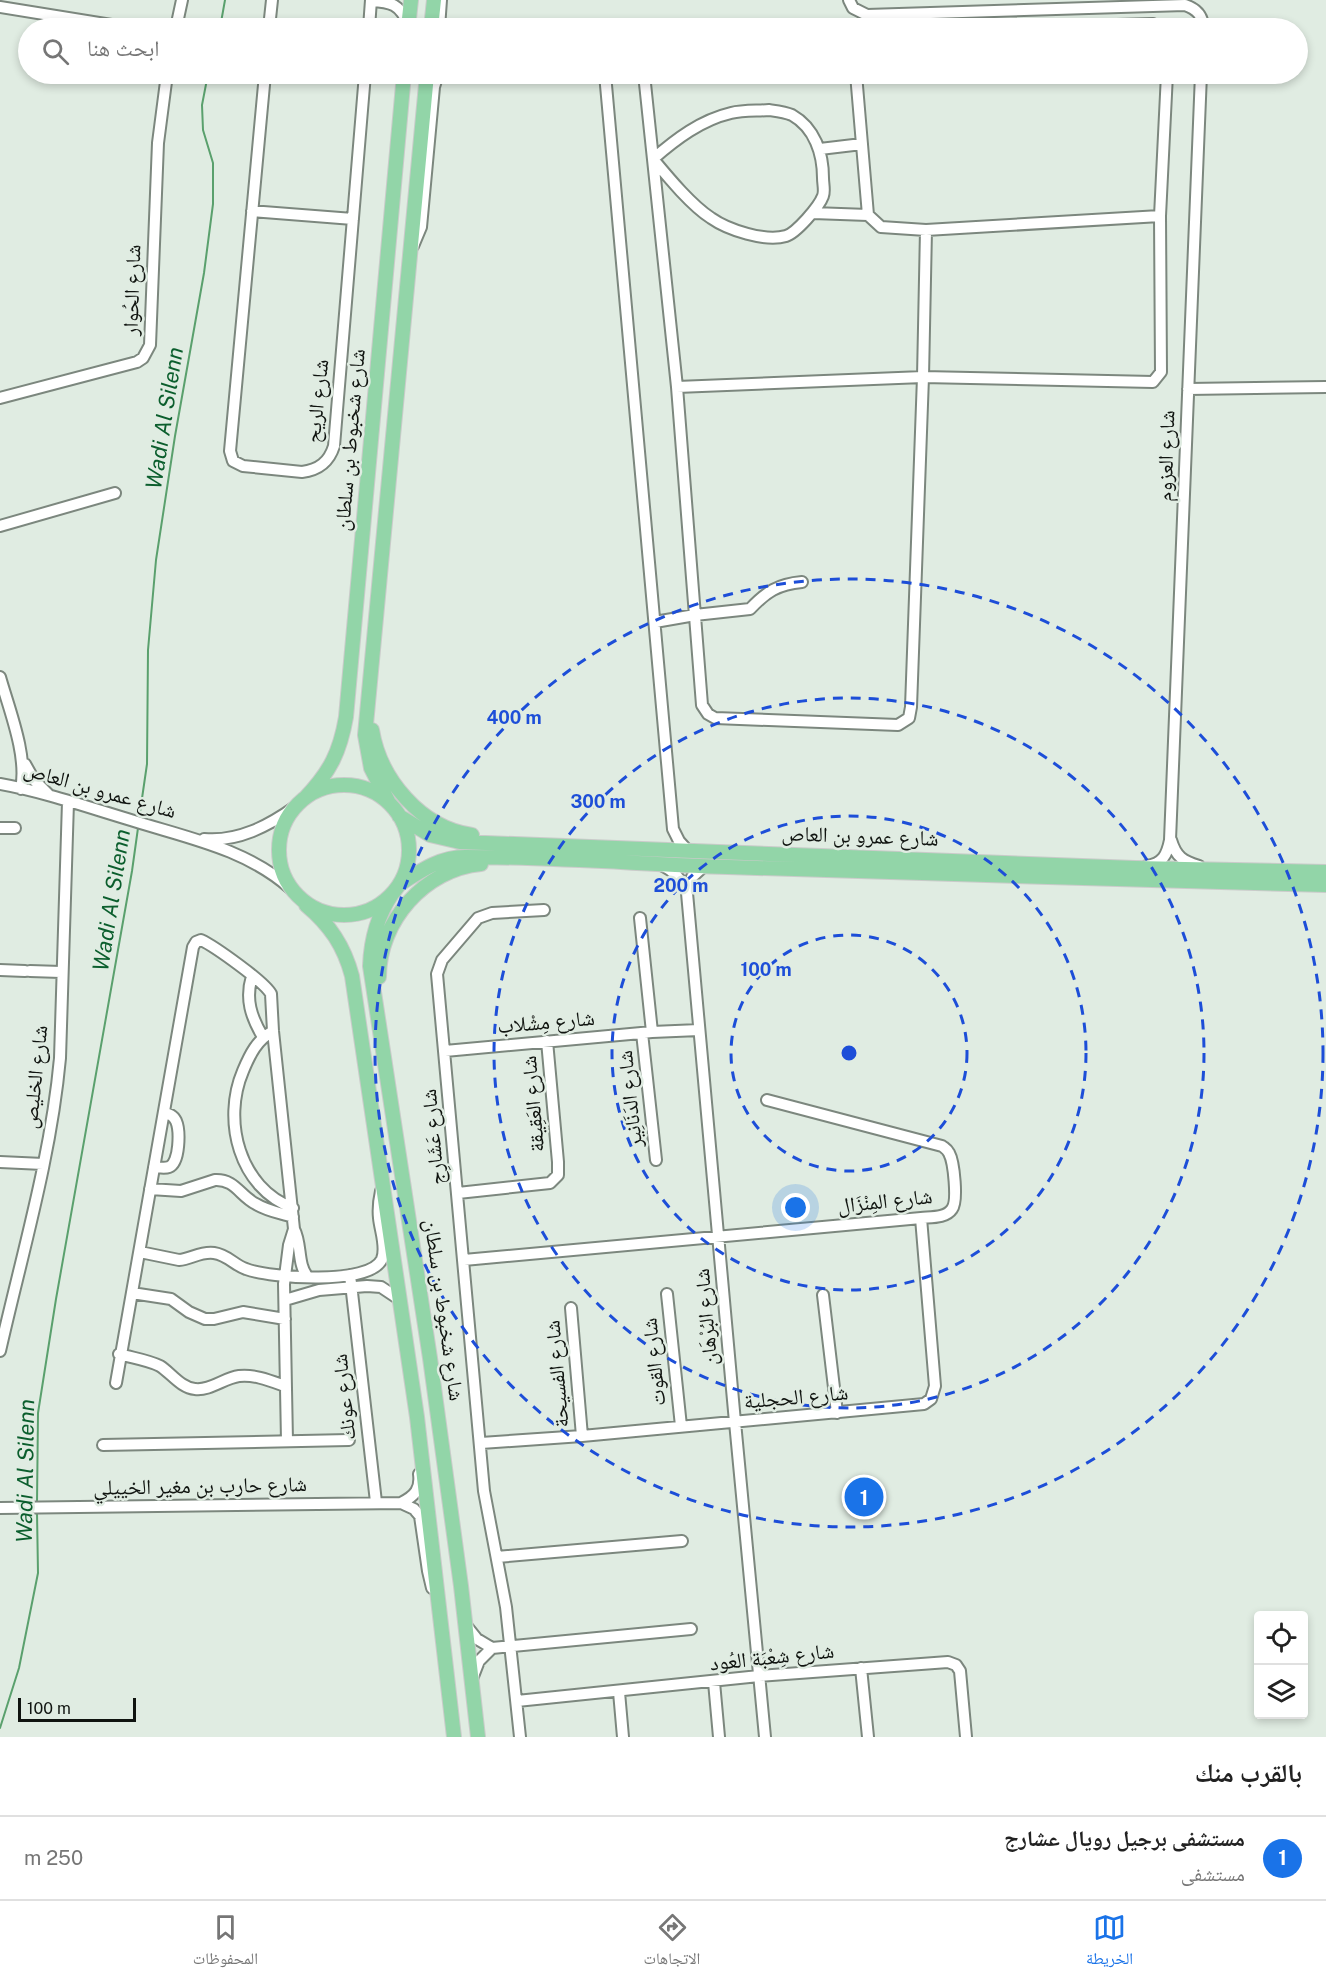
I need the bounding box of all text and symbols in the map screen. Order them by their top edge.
search box [18,18,1308,84]
icon: search [39,35,72,68]
text: ابحث هنا [87,35,159,61]
street label: شارع الحُوار [117,244,147,337]
water label: Wadi Al Silenn [140,345,188,491]
street label: شارع شخبوط بن سلطان [329,348,371,532]
street label: شارع الريح [300,358,334,444]
street label: شارع العزوم [1151,410,1182,502]
text: 400 m [486,707,542,728]
street label: شارع عمرو بن العاص [21,756,179,824]
text: 300 m [570,791,626,812]
street label: شارع عمرو بن العاص [781,820,939,852]
water label: Wadi Al Silenn [87,827,135,973]
text: 200 m [654,875,708,896]
text: 100 m [740,959,792,980]
street label: شارع مِشْلاب [496,1005,596,1039]
street label: شارع الخليص [17,1024,53,1130]
centre of rings [839,1043,859,1063]
street label: شارع الدَنَانِير [612,1049,648,1150]
street label: شارع العَقِيقة [516,1055,550,1153]
street label: شارع عَشَارِج [416,1088,453,1186]
street label: شارع المِنْزَال [836,1183,934,1219]
your location [781,1193,810,1222]
street label: شارع شخبوط بن سلطان [418,1218,470,1402]
street label: شارع البُرْهَان [689,1267,723,1367]
street label: شارع القوت [636,1317,672,1407]
street label: شارع الفسيحة [539,1319,575,1429]
street label: شارع عونك [327,1353,361,1441]
street label: شارع الحجلية [743,1379,849,1415]
water label: Wadi Al Silenn [11,1399,39,1543]
street label: شارع حارب بن مغير الخييلي [93,1471,307,1504]
pin: 1 [844,1474,884,1520]
map controls [1254,1611,1308,1719]
button: locate [1254,1611,1308,1665]
street label: شارع شِعْبَة العُود [709,1638,835,1676]
button: layers [1254,1665,1308,1719]
scale bar [18,1695,136,1722]
text: 100 m [27,1699,71,1718]
text: بالقرب منك [1195,1757,1302,1788]
text: مستشفى برجيل رويال عشارج [1004,1825,1245,1851]
text: 250 m [24,1846,83,1870]
text: 1 [1278,1846,1287,1870]
text: مستشفى [1181,1862,1245,1886]
tab: المحفوظات [193,1911,258,1974]
tab: الاتجاهات [644,1911,700,1974]
tab: الخريطة [1086,1911,1133,1974]

